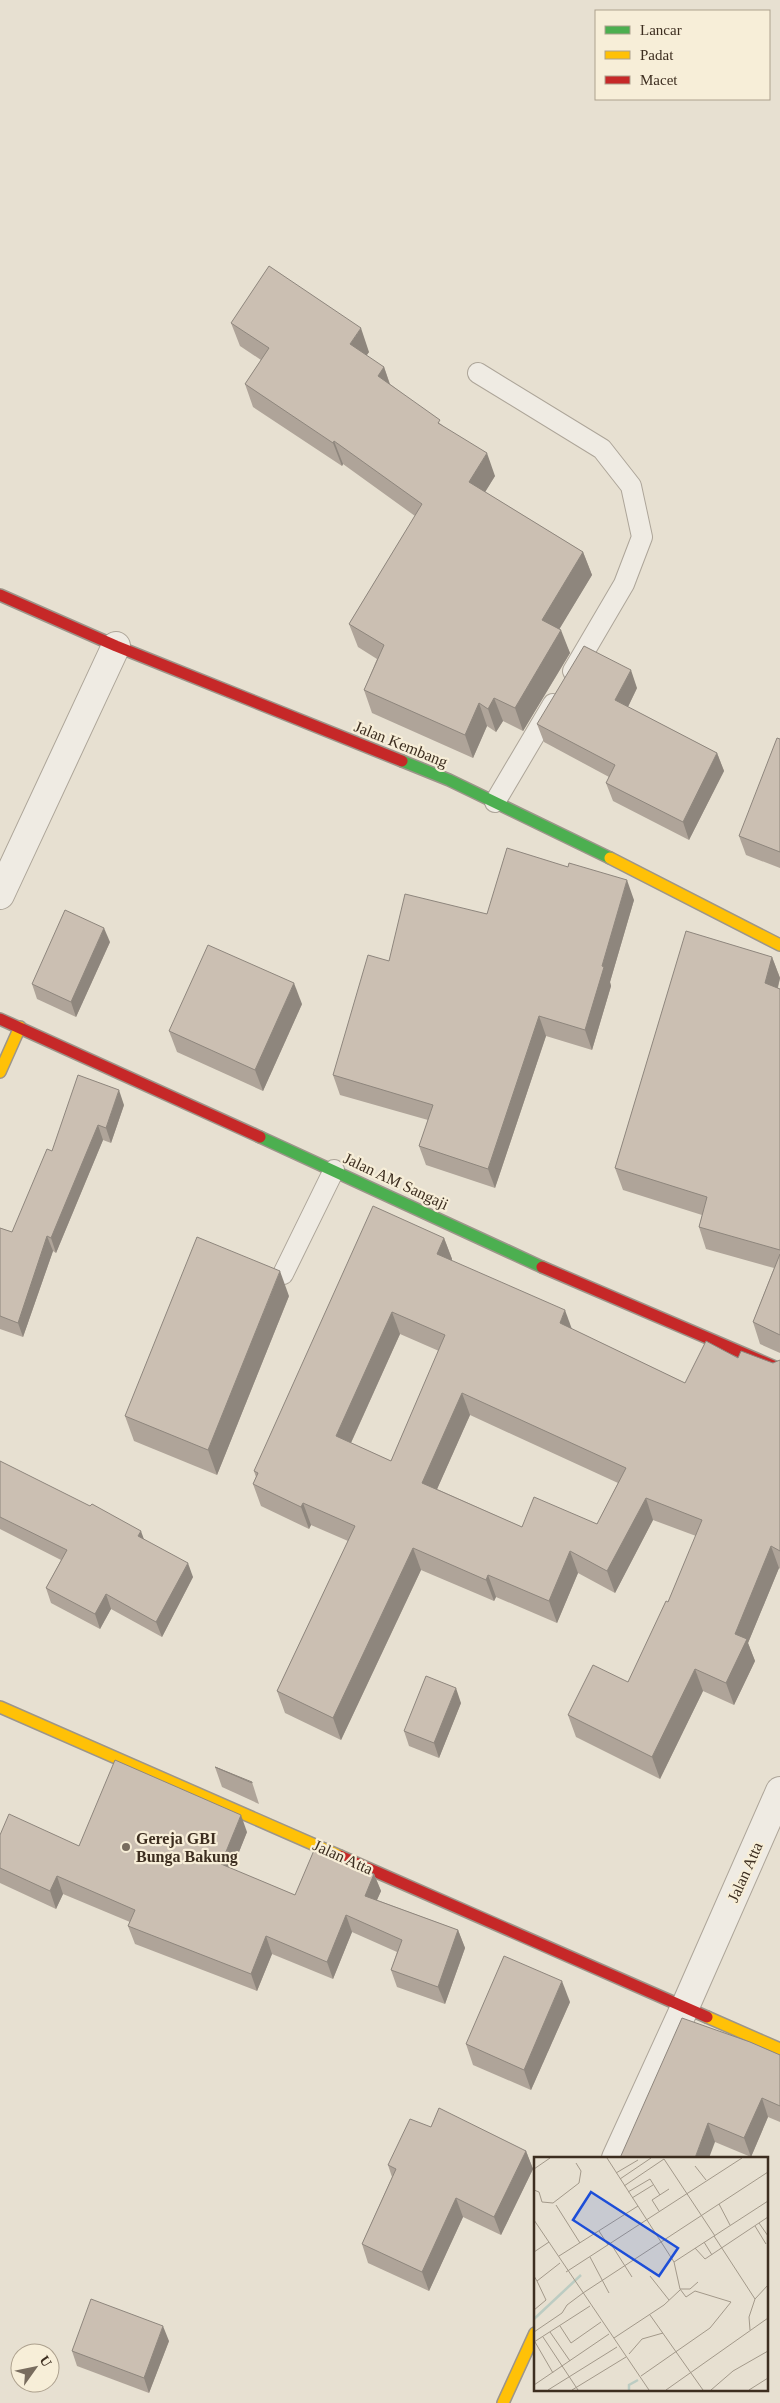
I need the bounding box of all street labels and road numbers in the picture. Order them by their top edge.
street label: Jalan Kembang [352,718,450,771]
street label: Jalan AM Sangaji [340,1149,452,1214]
street label: Jalan Atta [311,1836,375,1878]
street label: Jalan Atta [724,1840,766,1904]

